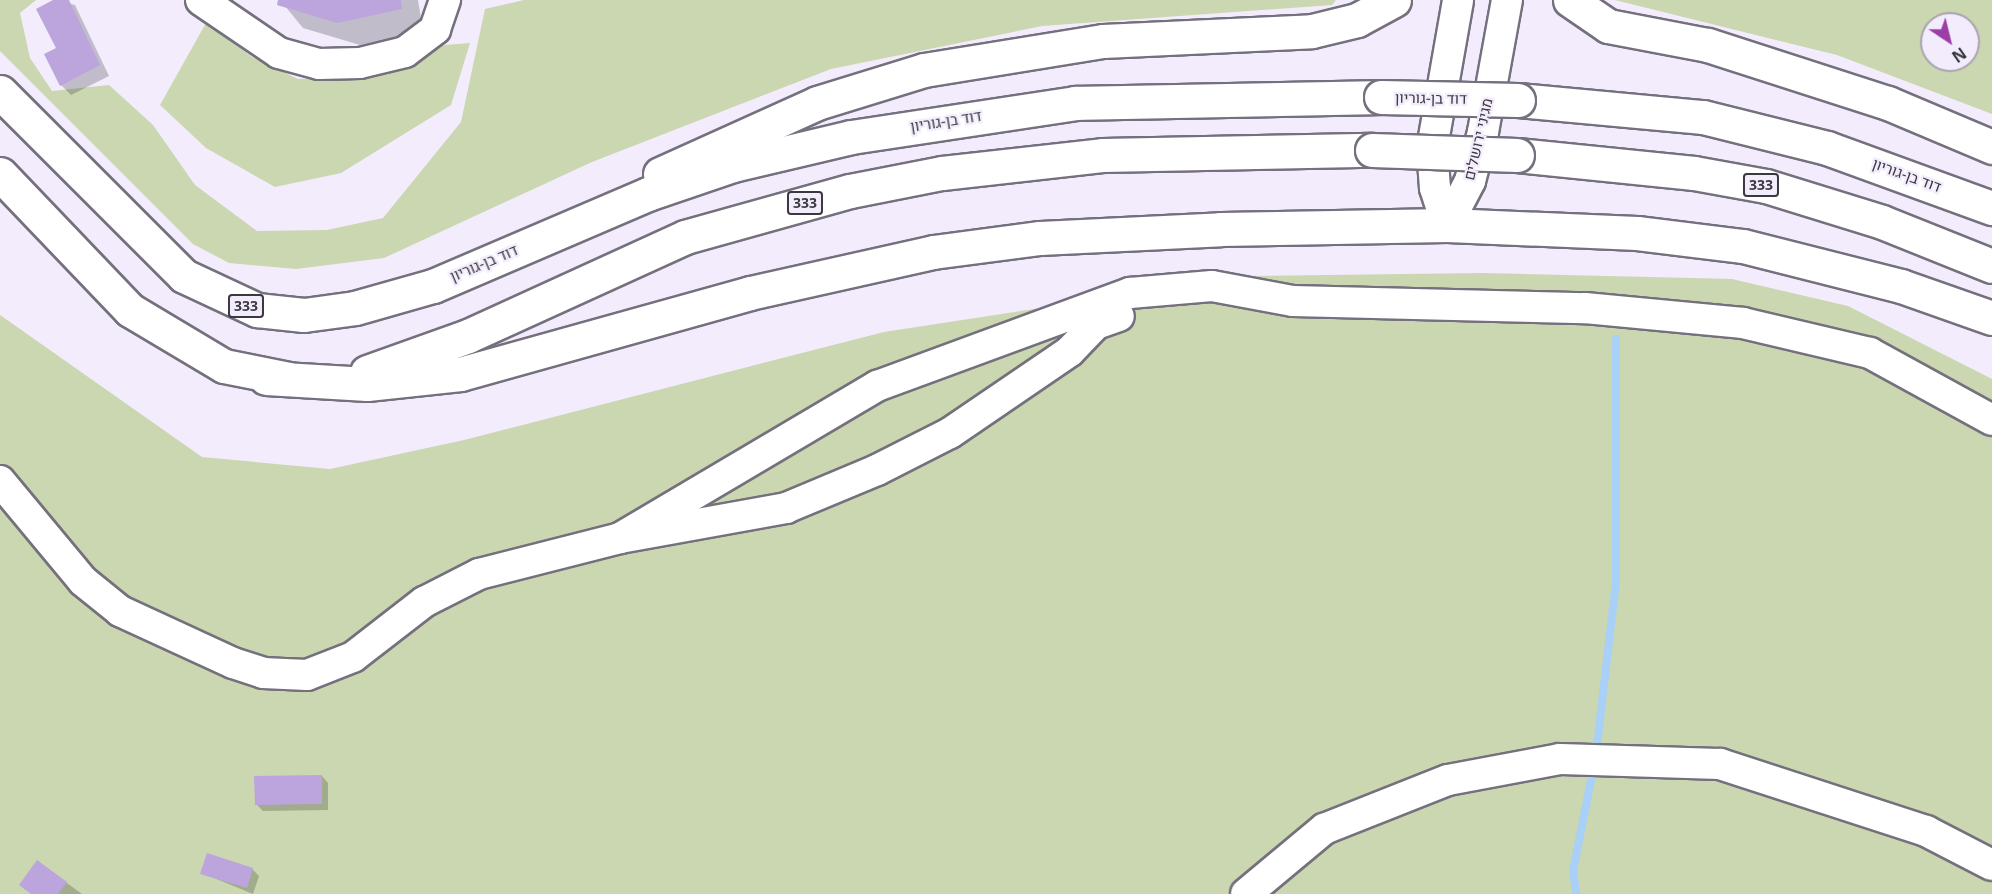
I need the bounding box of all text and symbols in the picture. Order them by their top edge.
north arrow [1920,12,1980,72]
text: N [1948,42,1971,68]
street label: דוד בן-גוריון [1395,88,1467,108]
street label: מגיני ירושלים [1460,96,1496,182]
street label: דוד בן-גוריון [909,106,983,136]
street label: דוד בן-גוריון [1870,154,1944,196]
road number: 333 [1742,174,1780,196]
road number: 333 [786,192,824,214]
street label: דוד בן-גוריון [447,241,521,285]
road number: 333 [226,295,266,317]

